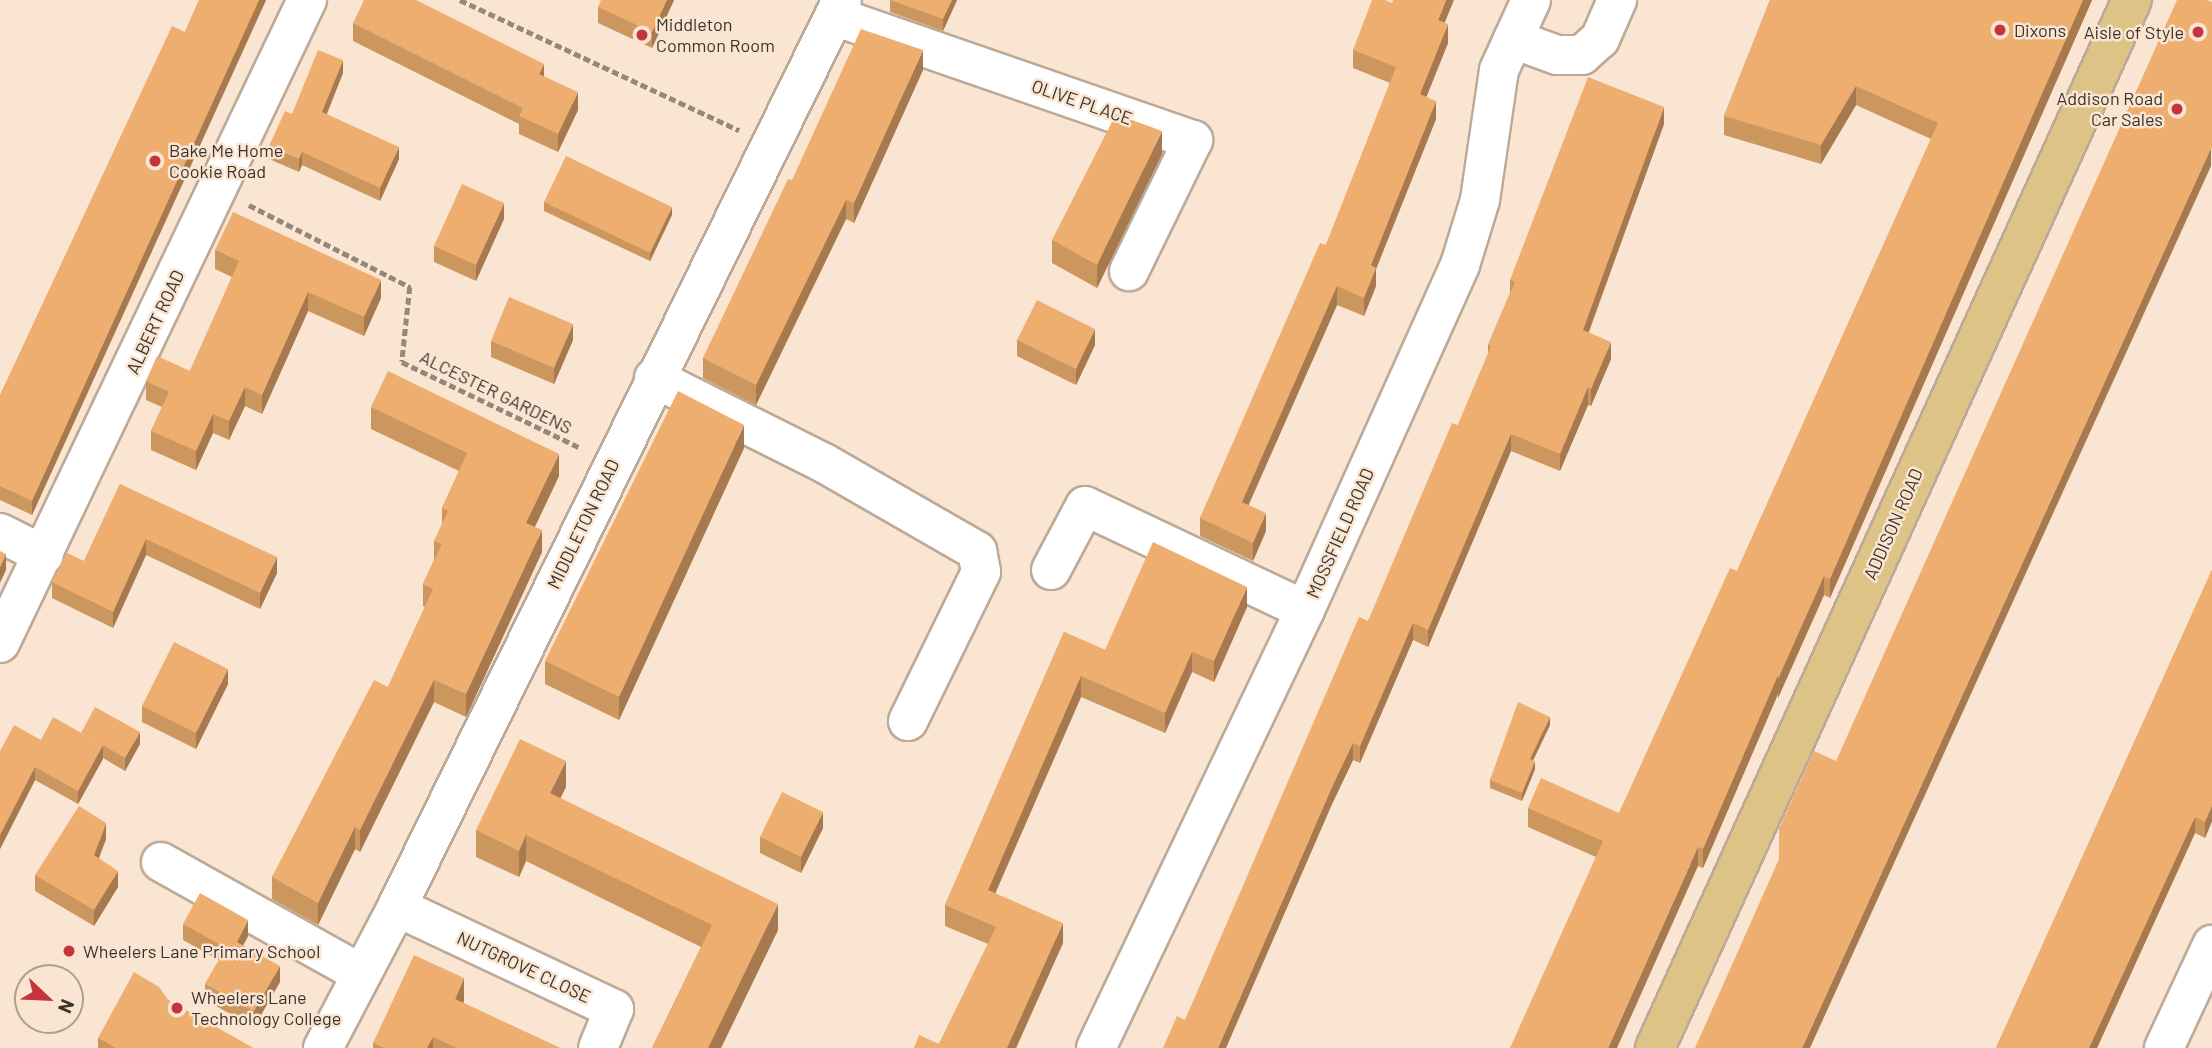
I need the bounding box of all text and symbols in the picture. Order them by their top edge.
place label: Middleton Common Room [656,14,775,56]
place label: Dixons [2014,19,2066,41]
place label: Aisle of Style [2084,21,2184,43]
marker: Dixons [1992,22,2008,38]
marker: Aisle of Style [2190,24,2206,40]
marker: Middleton Common Room [634,27,650,43]
street label: OLIVE PLACE [1029,75,1135,129]
place label: Addison Road Car Sales [2056,88,2163,130]
marker: Addison Road Car Sales [2169,101,2185,117]
place label: Bake Me Home Cookie Road [169,140,283,182]
marker: Bake Me Home Cookie Road [147,153,163,169]
street label: ALBERT ROAD [121,266,189,378]
street label: ALCESTER GARDENS [416,346,576,438]
street label: MIDDLETON ROAD [542,456,624,592]
street label: MOSSFIELD ROAD [1302,465,1378,601]
street label: ADDISON ROAD [1859,465,1927,583]
street label: NUTGROVE CLOSE [454,927,594,1007]
place label: Wheelers Lane Primary School [83,940,320,962]
marker: Wheelers Lane Primary School [61,943,77,959]
north arrow [14,964,84,1034]
place label: Wheelers Lane Technology College [191,987,341,1030]
text: N [54,996,80,1017]
marker: Wheelers Lane Technology College [169,1000,185,1016]

